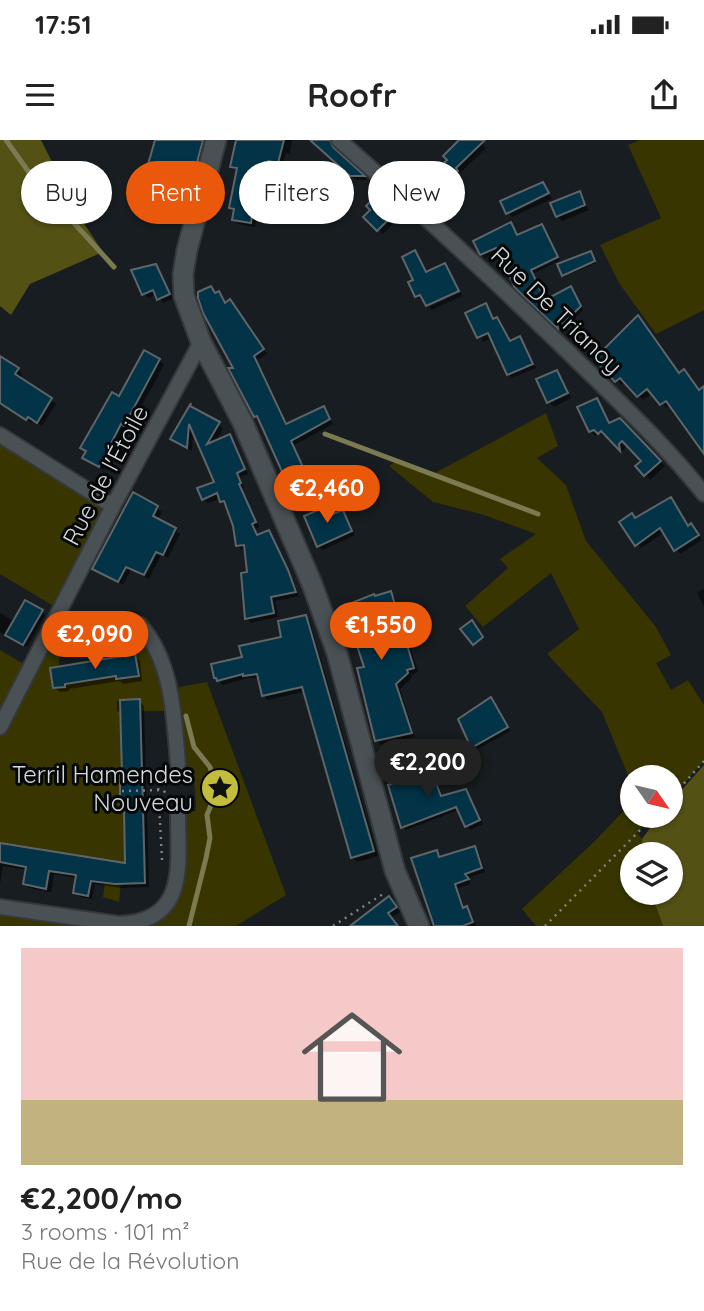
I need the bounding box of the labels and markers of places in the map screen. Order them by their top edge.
pin: €2,460 [270,466,384,525]
pin: €1,550 [324,602,438,662]
pin: €2,090 [38,612,152,671]
pin: €2,200 [371,740,485,799]
place label: Terril Hamendes Nouveau [12,759,193,817]
place icon: Terril Hamendes Nouveau [199,767,241,809]

